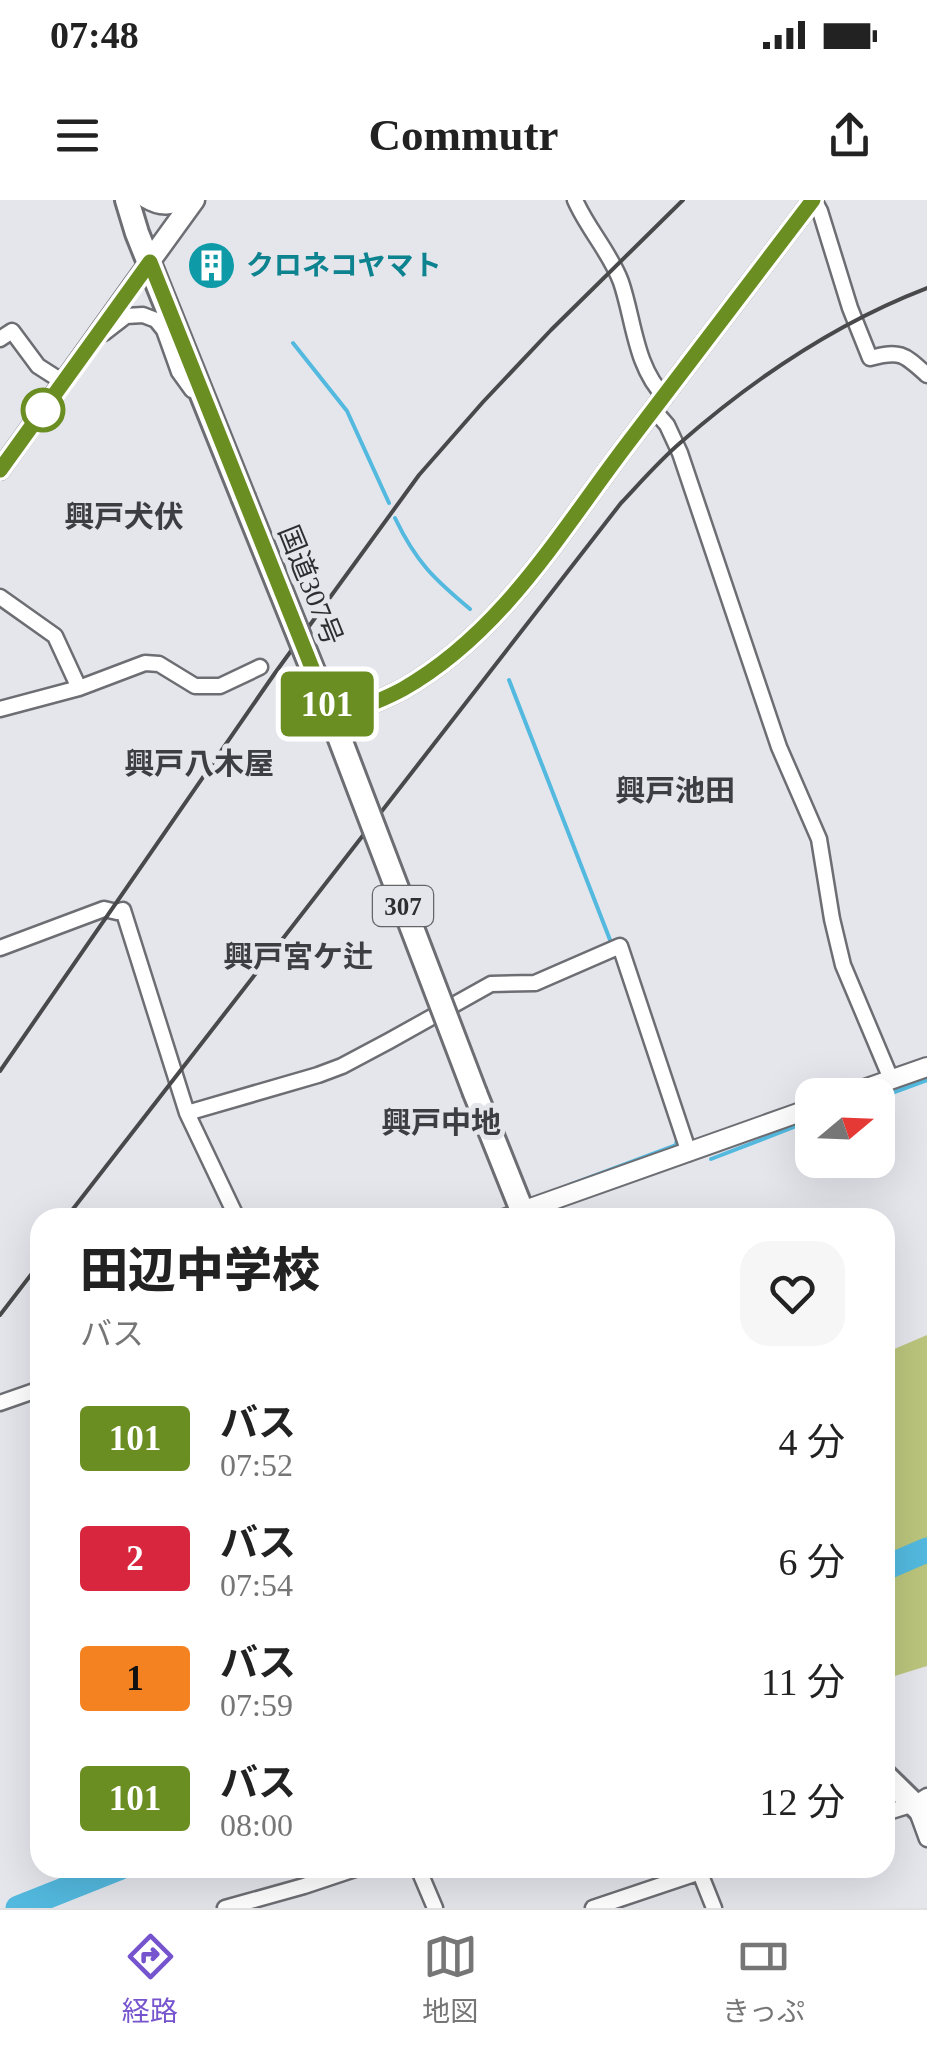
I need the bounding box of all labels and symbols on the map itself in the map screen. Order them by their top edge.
building icon: クロネコヤマト [185,239,237,291]
place label: クロネコヤマト [246,250,441,281]
unlabelled marker [22,389,64,431]
district label: 興戸犬伏 [64,500,184,533]
street label: 国道307号 [273,521,349,649]
line badge: 101 [270,672,384,736]
district label: 興戸八木屋 [124,747,274,780]
district label: 興戸池田 [615,774,735,807]
road number: 307 [373,886,433,926]
district label: 興戸宮ケ辻 [223,940,373,973]
north arrow [795,1078,895,1178]
district label: 興戸中地 [381,1106,501,1139]

